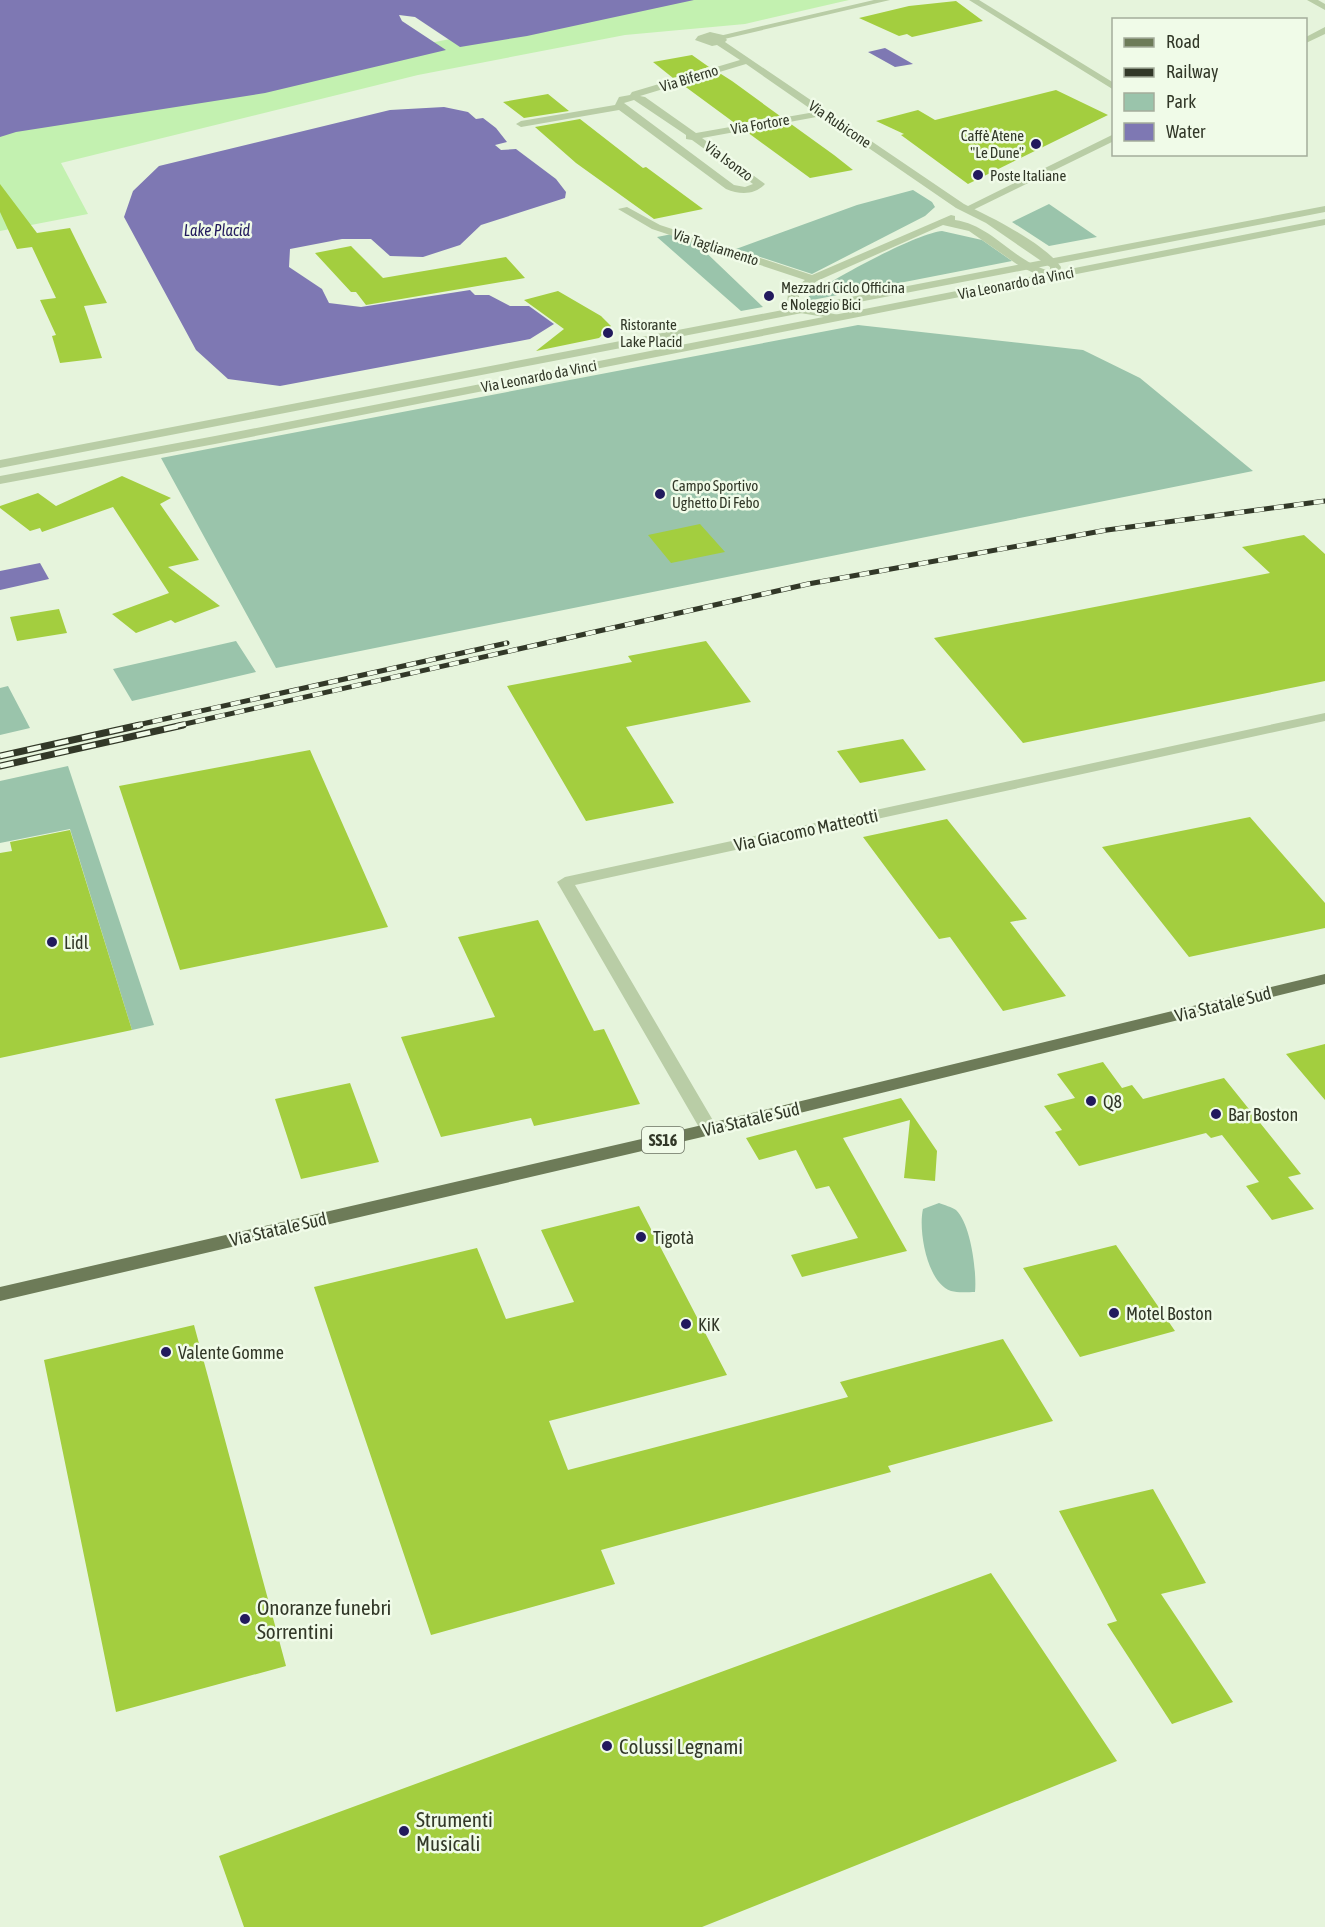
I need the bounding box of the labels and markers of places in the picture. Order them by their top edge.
place label: Caffè Atene "Le Dune" [961,127,1024,161]
marker: Caffè Atene "Le Dune" [1029,137,1043,151]
place label: Poste Italiane [990,167,1066,184]
marker: Poste Italiane [971,168,985,182]
place label: Mezzadri Ciclo Officina e Noleggio Bici [781,279,905,313]
marker: Mezzadri Ciclo Officina e Noleggio Bici [762,289,776,303]
place label: Ristorante Lake Placid [620,316,682,350]
marker: Ristorante Lake Placid [601,326,615,340]
place label: Campo Sportivo Ughetto Di Febo [672,477,760,511]
marker: Campo Sportivo Ughetto Di Febo [653,487,667,501]
place label: Lidl [64,932,89,953]
marker: Lidl [45,935,59,949]
place label: Q8 [1103,1091,1122,1112]
marker: Q8 [1084,1094,1098,1108]
place label: Bar Boston [1228,1104,1298,1125]
marker: Bar Boston [1209,1107,1223,1121]
place label: Tigotà [653,1227,694,1248]
marker: Tigotà [634,1230,648,1244]
place label: Motel Boston [1126,1303,1212,1324]
marker: Motel Boston [1107,1306,1121,1320]
place label: KiK [698,1314,720,1335]
marker: KiK [679,1317,693,1331]
place label: Valente Gomme [178,1342,284,1363]
marker: Valente Gomme [159,1345,173,1359]
place label: Onoranze funebri Sorrentini [257,1595,391,1643]
marker: Onoranze funebri Sorrentini [238,1612,252,1626]
place label: Colussi Legnami [619,1734,743,1758]
marker: Colussi Legnami [600,1739,614,1753]
place label: Strumenti Musicali [416,1807,493,1855]
marker: Strumenti Musicali [397,1824,411,1838]

